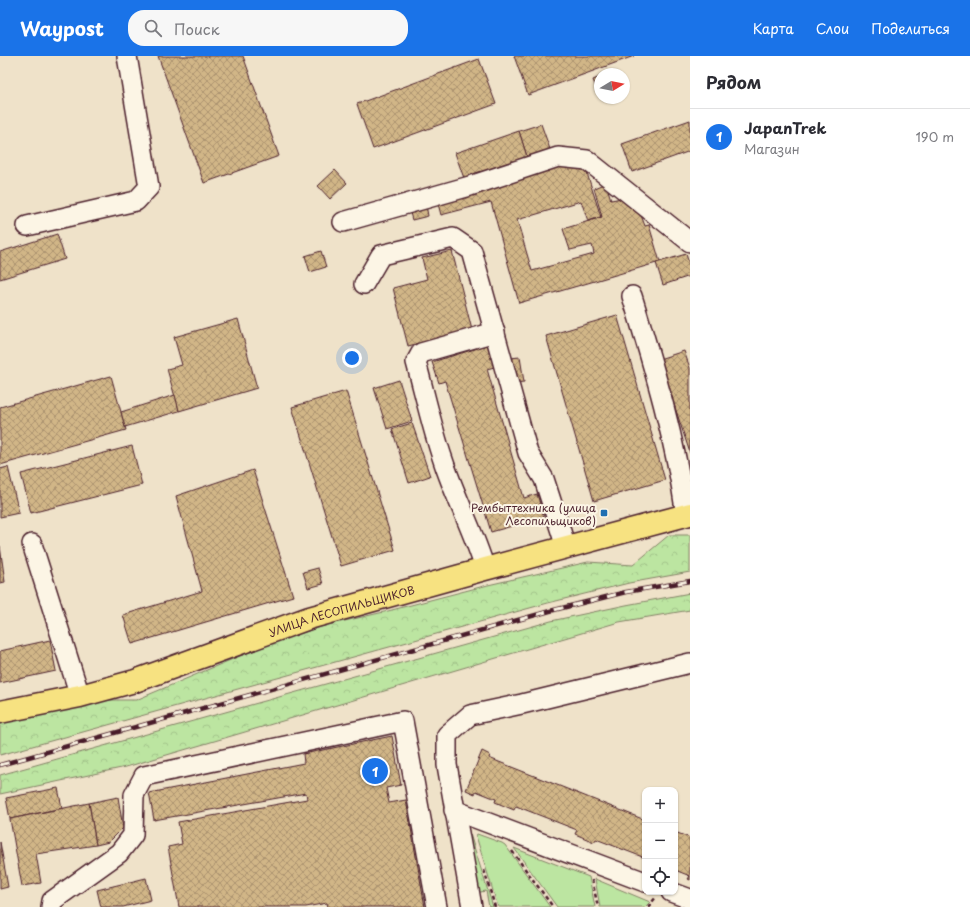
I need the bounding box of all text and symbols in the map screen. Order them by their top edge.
search box [128,10,408,46]
text: Waypost [20,14,104,42]
icon: search [142,17,164,39]
text: Поиск [174,17,220,40]
text: Карта [753,18,794,39]
text: Слои [816,18,849,39]
text: Поделиться [871,18,950,39]
north arrow [594,68,630,104]
text: Рядом [706,69,761,95]
text: JapanTrek [744,116,827,139]
text: 1 [716,127,722,146]
text: 190 m [915,127,954,146]
text: Магазин [744,139,800,158]
your location [342,348,362,368]
place label: Рембыттехника (улица Лесопильщиков) [471,499,596,529]
marker: Рембыттехника (улица Лесопильщиков) [599,508,609,518]
street label: УЛИЦА ЛЕСОПИЛЬЩИКОВ [266,581,416,640]
pin: 1 [362,756,388,786]
map controls [642,787,678,895]
button: + [642,787,678,823]
button: − [642,823,678,859]
button: locate [642,859,678,895]

